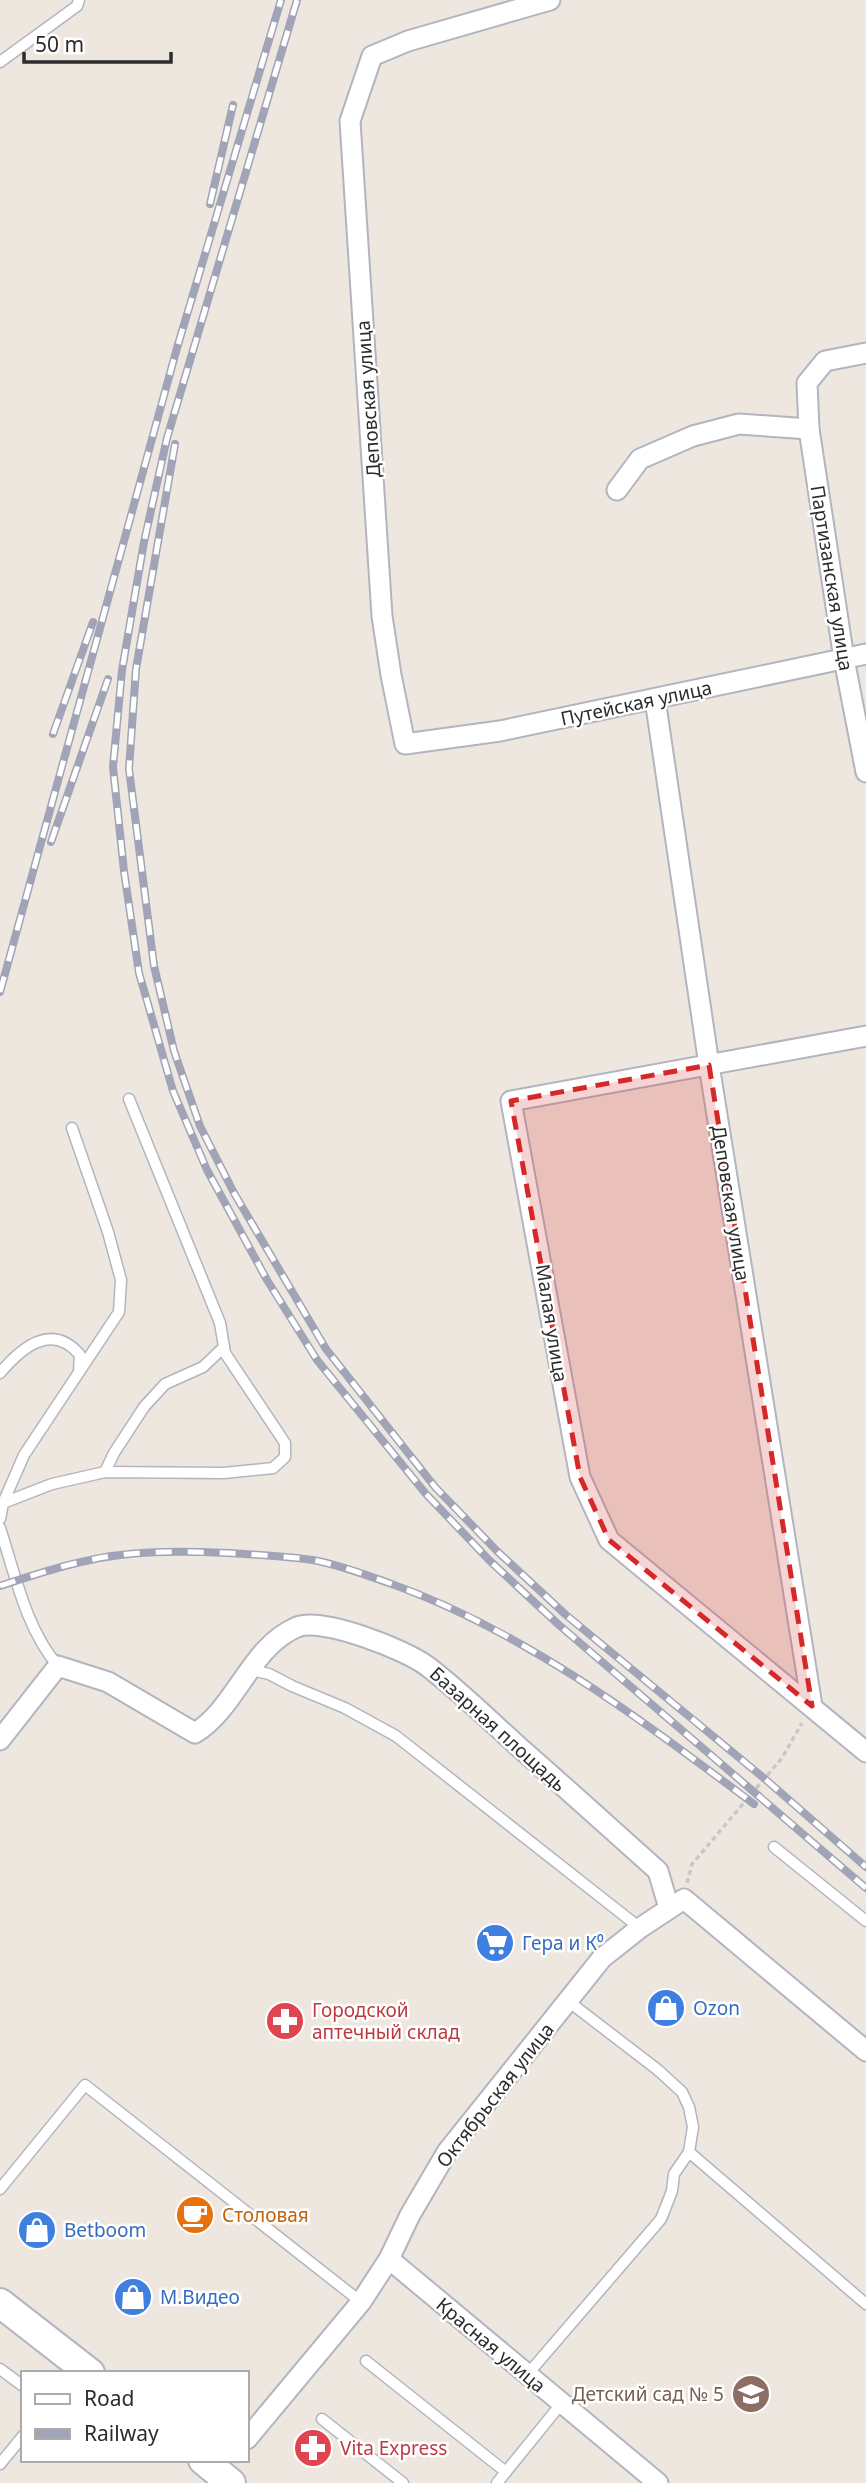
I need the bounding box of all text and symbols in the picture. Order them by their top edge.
scale bar [24,21,172,65]
text: 50 m [35,30,84,58]
street label: Деповская улица [350,320,386,478]
street label: Партизанская улица [805,483,859,673]
street label: Путейская улица [558,674,714,732]
street label: Деповская улица [706,1123,756,1283]
street label: Малая улица [530,1262,574,1384]
street label: Базарная площадь [424,1661,572,1797]
supermarket icon: Гера и К⁰ [474,1922,516,1964]
place label: Гера и К⁰ [522,1930,604,1956]
shop icon: Ozon [645,1987,687,2029]
place label: Ozon [693,1995,740,2021]
place label: Городской аптечный склад [312,1997,460,2045]
pharmacy icon: Городской аптечный склад [264,2000,306,2042]
street label: Октябрьская улица [430,2017,560,2173]
cafe icon: Столовая [174,2194,216,2236]
place label: Столовая [222,2202,309,2228]
shop icon: Betboom [16,2209,58,2251]
place label: Betboom [64,2217,146,2243]
shop icon: М.Видео [112,2276,154,2318]
place label: М.Видео [160,2284,240,2310]
street label: Красная улица [431,2292,551,2398]
legend [21,2371,248,2462]
school or university icon: Детский сад № 5 [730,2373,772,2415]
place label: Детский сад № 5 [572,2381,724,2407]
text: Road [84,2384,134,2412]
text: Railway [84,2419,159,2447]
pharmacy icon: Vita Express [292,2427,334,2469]
place label: Vita Express [340,2435,447,2461]

